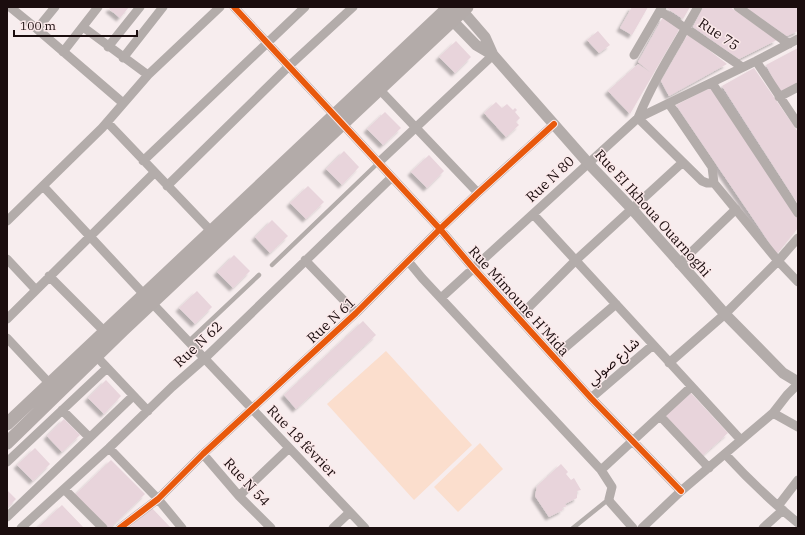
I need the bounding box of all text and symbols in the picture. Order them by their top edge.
scale bar [14,12,137,38]
street label: Rue 75 [695,14,743,54]
text: 100 m [20,18,56,33]
street label: Rue EI Ikhoua Ouarnoghi [591,146,715,280]
street label: Rue N 80 [522,152,578,206]
street label: Rue Mimoune H'Mida [465,242,573,360]
street label: Rue N 61 [303,293,359,347]
street label: Rue N 62 [170,317,226,371]
street label: شارع صولي [583,333,644,390]
street label: Rue 18 février [263,401,341,481]
street label: Rue N 54 [220,454,274,510]

